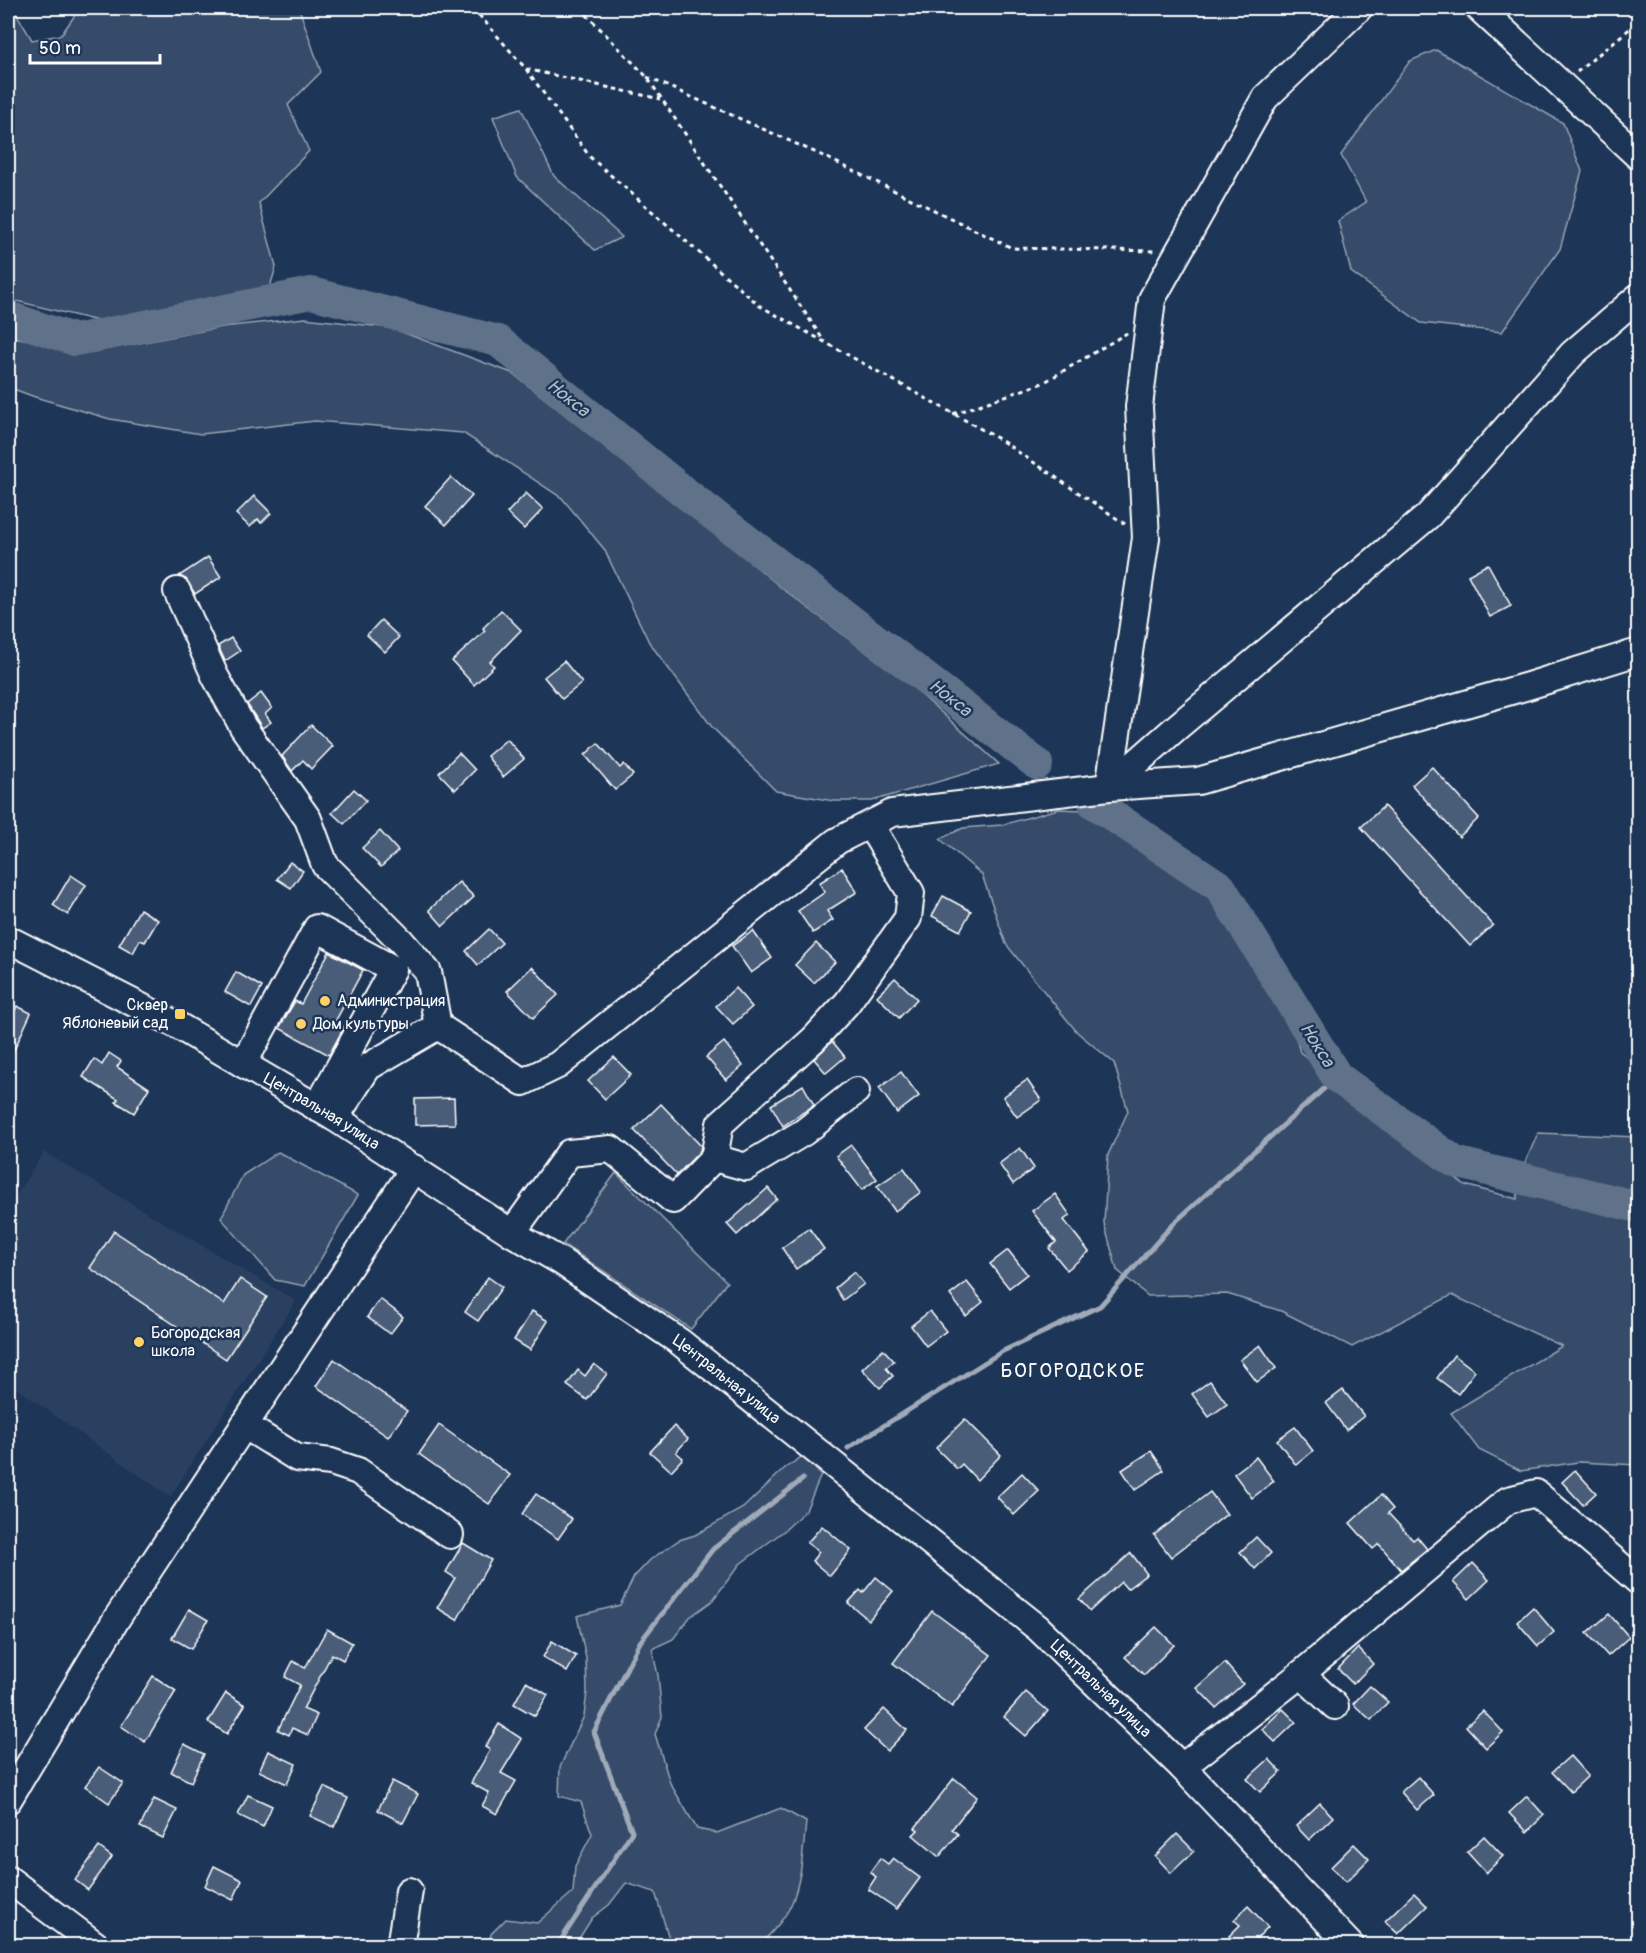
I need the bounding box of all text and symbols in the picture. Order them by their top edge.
scale bar [30,27,160,65]
text: 50 m [39,37,81,60]
water label: Нокса [542,374,595,423]
water label: Нокса [924,674,977,723]
place label: Администрация [337,991,445,1011]
marker: Администрация [318,994,332,1008]
place label: Сквер Яблоневый сад [62,995,168,1033]
marker: Сквер Яблоневый сад [173,1007,187,1021]
place label: Дом культуры [312,1014,409,1034]
marker: Дом культуры [294,1017,308,1031]
water label: Нокса [1295,1019,1340,1073]
street label: Центральная улица [260,1068,383,1154]
place label: Богородская школа [151,1323,240,1361]
street label: Центральная улица [669,1330,785,1428]
marker: Богородская школа [132,1335,146,1349]
district label: БОГОРОДСКОЕ [1000,1358,1146,1383]
street label: Центральная улица [1046,1636,1155,1742]

